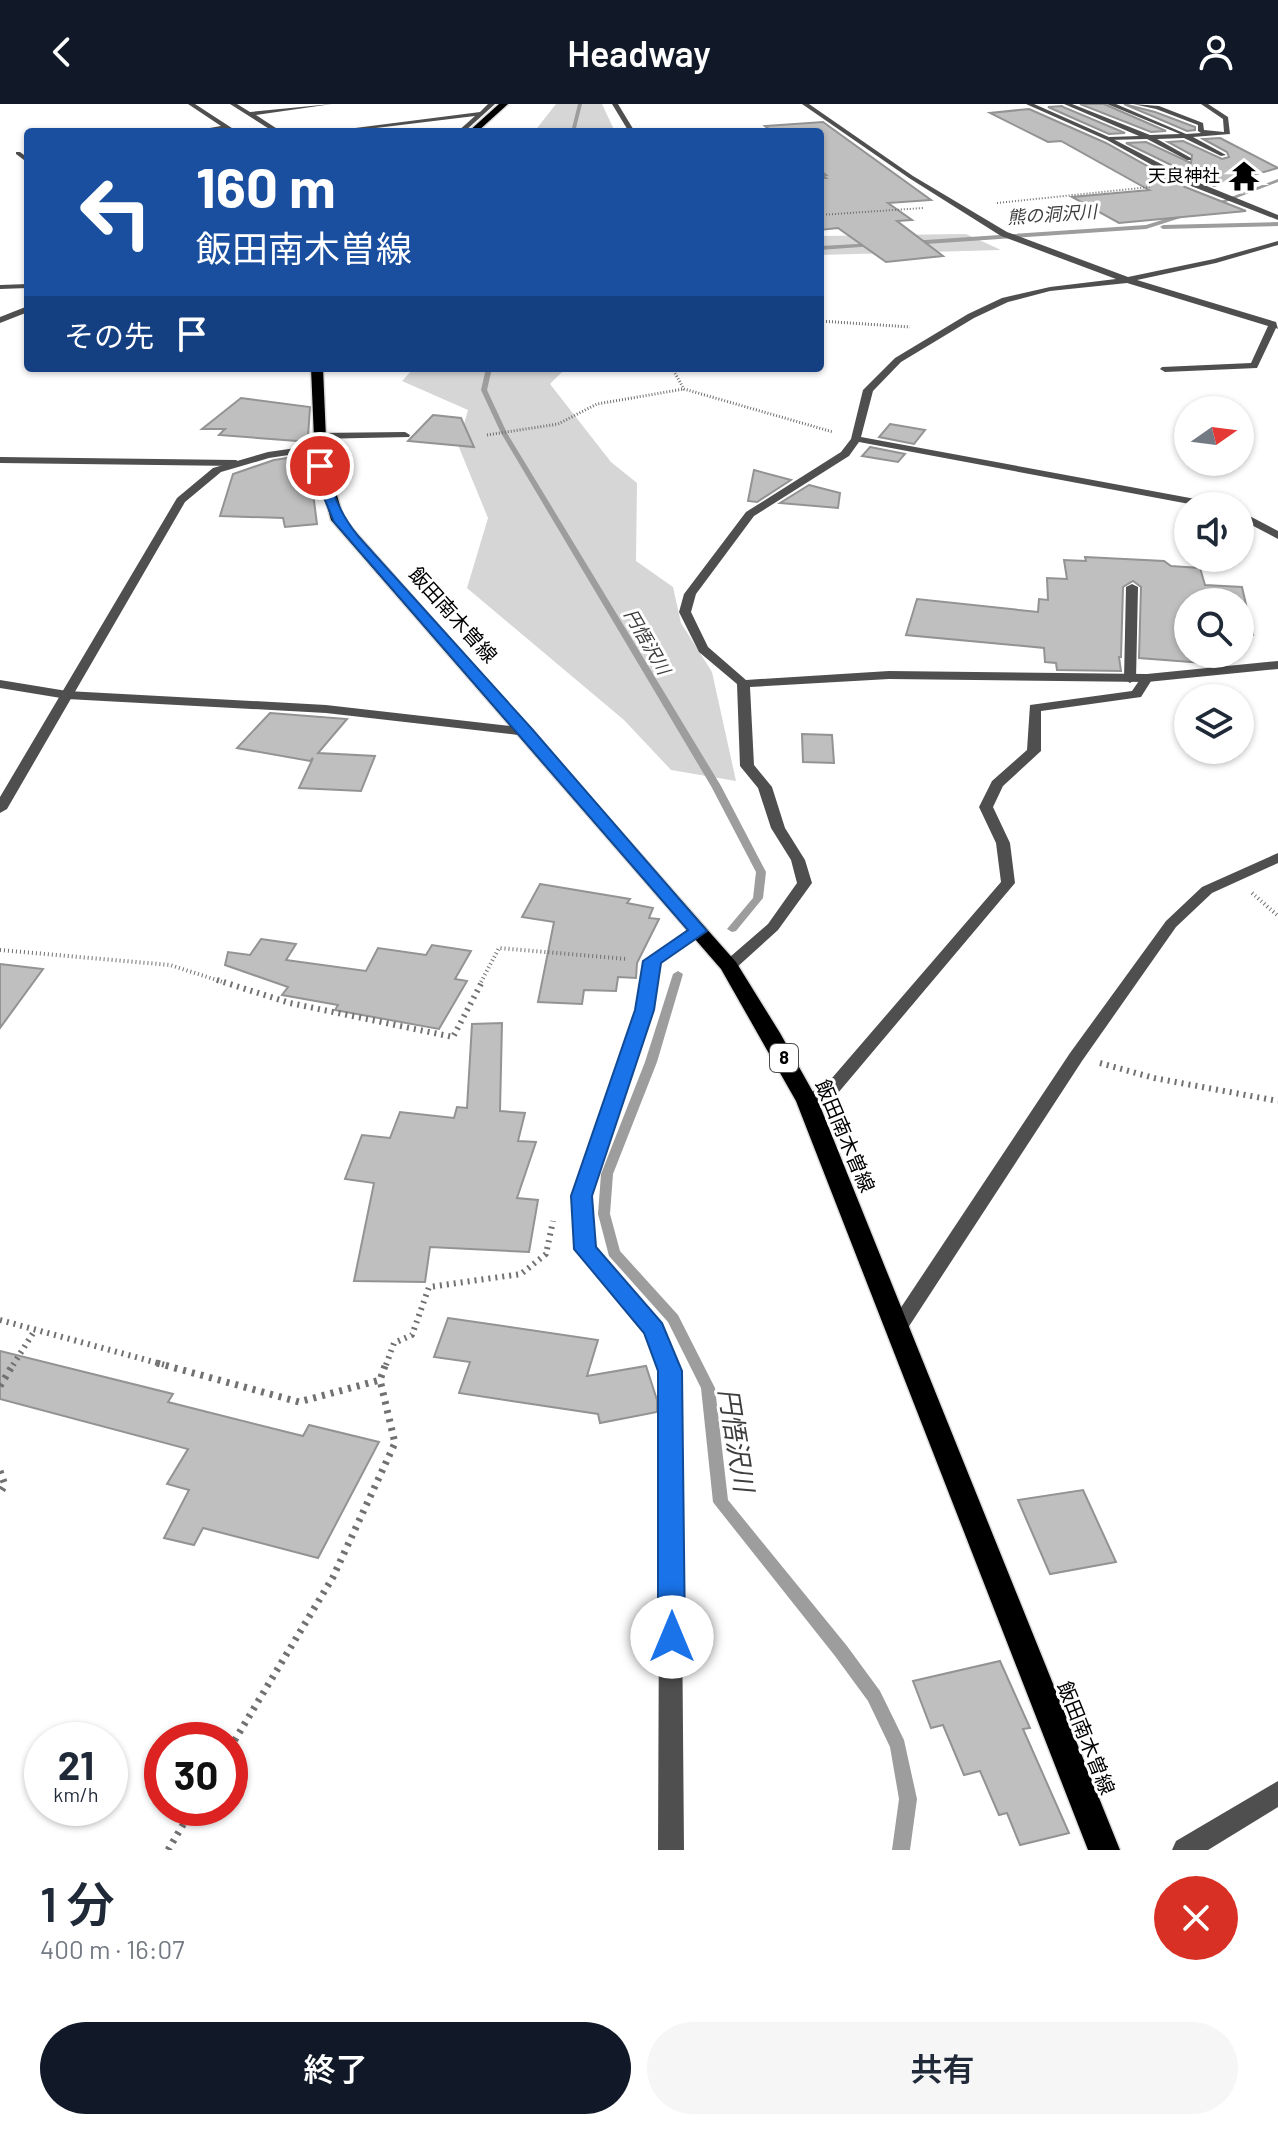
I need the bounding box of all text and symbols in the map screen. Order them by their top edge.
icon: back [40,30,84,74]
icon: person [1194,30,1238,74]
text: Headway [567,31,711,74]
text: 160 m [196,152,336,219]
temple icon: 天良神社 [1227,159,1261,193]
icon: left [64,160,168,264]
place label: 天良神社 [1148,164,1220,186]
water label: 熊の洞沢川 [1006,200,1100,228]
text: 飯田南木曽線 [196,226,412,269]
icon: arrive [170,312,214,356]
text: その先 [64,317,154,353]
north arrow [1174,396,1254,476]
map controls [1174,396,1254,764]
pin [286,432,354,500]
icon: arrive [298,444,342,488]
button: sound [1174,492,1254,572]
street label: 飯田南木曽線 [405,562,503,667]
button: search [1174,588,1254,668]
water label: 円悟沢川 [620,605,676,680]
button: layers [1174,684,1254,764]
road number: 8 [770,1044,798,1072]
street label: 飯田南木曽線 [811,1076,880,1196]
water label: 円悟沢川 [714,1386,761,1497]
position arrow [630,1595,714,1679]
street label: 飯田南木曽線 [1053,1677,1121,1798]
speed limit sign: 30 [144,1722,248,1826]
text: 21 [58,1740,94,1788]
text: km/h [53,1782,99,1806]
text: 1 分 [40,1874,115,1932]
button: close [1154,1876,1238,1960]
text: 400 m · 16:07 [40,1933,185,1964]
button: 終了 [40,2022,631,2114]
button: 共有 [647,2022,1238,2114]

